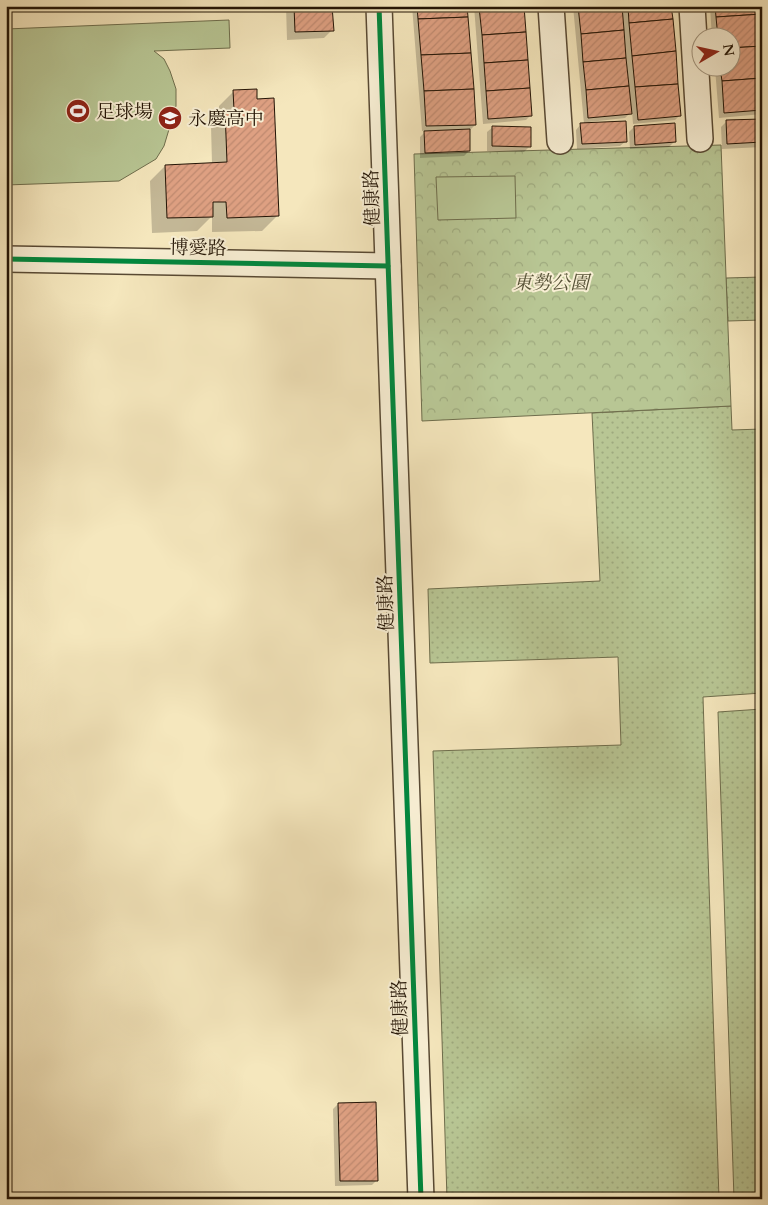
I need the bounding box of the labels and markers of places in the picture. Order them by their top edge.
sports icon: 足球場 [65,98,91,124]
place label: 足球場 [96,99,153,125]
school or university icon: 永慶高中 [157,105,183,131]
place label: 永慶高中 [188,106,264,132]

